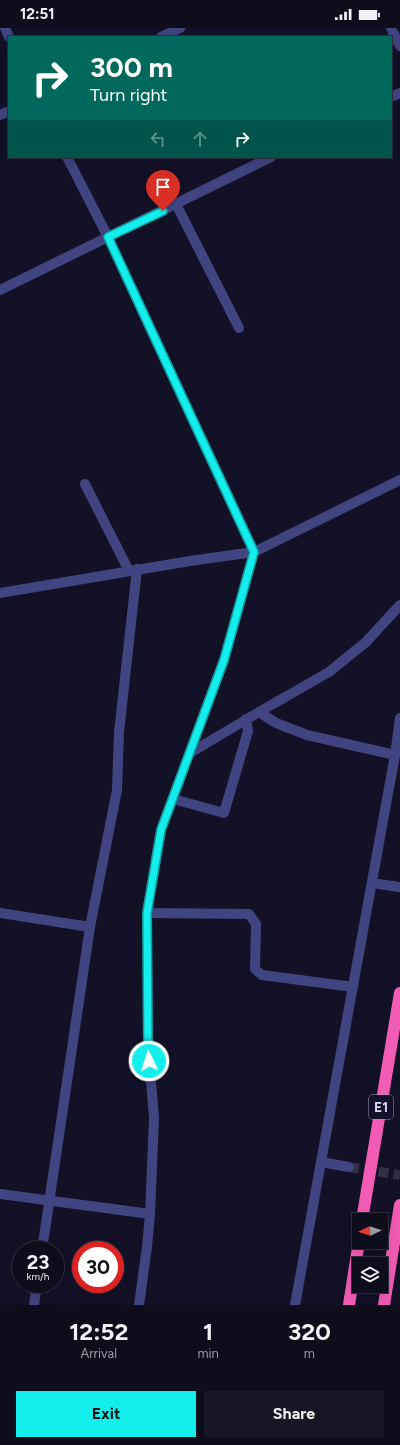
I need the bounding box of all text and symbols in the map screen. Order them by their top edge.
text: 12:51 [20,5,55,23]
text: 300 m [90,50,173,84]
icon: right [24,52,76,104]
text: Turn right [90,84,167,106]
icon: left [147,128,169,150]
icon: ahead [189,128,211,150]
icon: right [231,128,253,150]
pin [146,170,180,211]
icon: arrive [152,176,174,198]
position arrow [128,1040,170,1082]
road number: E1 [369,1095,393,1119]
north arrow [352,1213,388,1249]
map controls [352,1213,388,1293]
speed limit sign: 30 [72,1241,124,1293]
text: 23 [27,1250,49,1274]
button: layers [352,1257,388,1293]
text: km/h [27,1270,49,1283]
text: 12:52 [69,1317,128,1346]
text: 1 [203,1317,213,1346]
text: 320 [288,1317,331,1346]
text: Arrival [80,1346,117,1361]
text: min [197,1346,219,1361]
text: m [304,1346,315,1361]
button: Exit [16,1391,196,1437]
button: Share [204,1391,384,1437]

